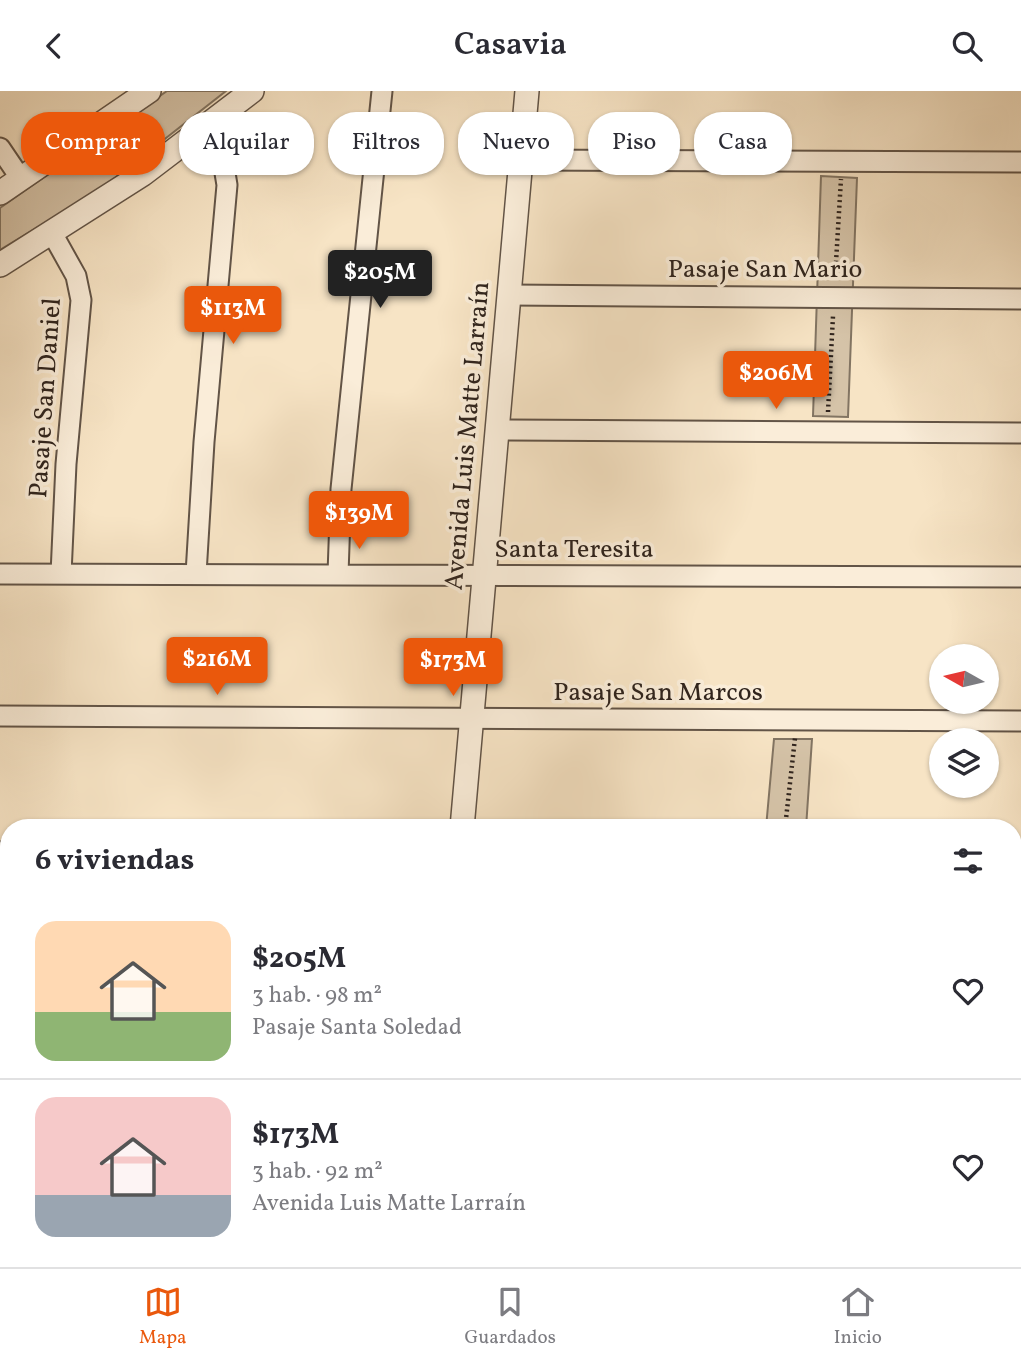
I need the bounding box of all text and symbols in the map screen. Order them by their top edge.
text: Casavia [454,24,567,68]
icon: back [35,27,73,65]
icon: search [948,27,986,65]
chip: Comprar [21,112,165,175]
chip: Alquilar [179,112,314,175]
chip: Filtros [328,112,444,175]
chip: Nuevo [458,112,574,175]
chip: Piso [588,112,680,175]
chip: Casa [694,112,792,175]
pin: $205M [331,251,429,310]
street label: Pasaje San Mario [668,252,862,288]
text: $205M [344,257,416,289]
street label: Avenida Luis Matte Larraín [437,280,499,592]
pin: $113M [184,287,282,346]
text: $113M [200,293,266,325]
street label: Pasaje San Daniel [21,297,71,499]
pin: $206M [727,351,825,411]
text: $206M [739,358,813,390]
pin: $139M [310,491,408,551]
text: $139M [325,498,393,530]
street label: Santa Teresita [494,532,654,568]
pin: $216M [168,637,266,697]
pin: $173M [404,639,502,698]
text: $216M [183,644,251,676]
north arrow [929,644,999,714]
map controls [929,644,999,798]
text: $173M [420,645,486,677]
street label: Pasaje San Marcos [553,675,763,711]
button: layers [929,728,999,798]
text: 6 viviendas [35,840,194,882]
icon: filters [949,842,987,880]
text: $205M [252,938,346,980]
icon: home [91,949,175,1033]
icon: heart [949,972,987,1010]
text: 3 hab. · 98 m² [252,980,382,1012]
text: Pasaje Santa Soledad [252,1012,462,1044]
text: $173M [252,1114,339,1156]
icon: home [91,1125,175,1209]
icon: heart [949,1148,987,1186]
text: 3 hab. · 92 m² [252,1156,383,1188]
text: Avenida Luis Matte Larraín [252,1188,526,1220]
tab: Mapa [139,1283,187,1351]
tab: Guardados [465,1283,556,1351]
tab: Inicio [834,1283,882,1351]

